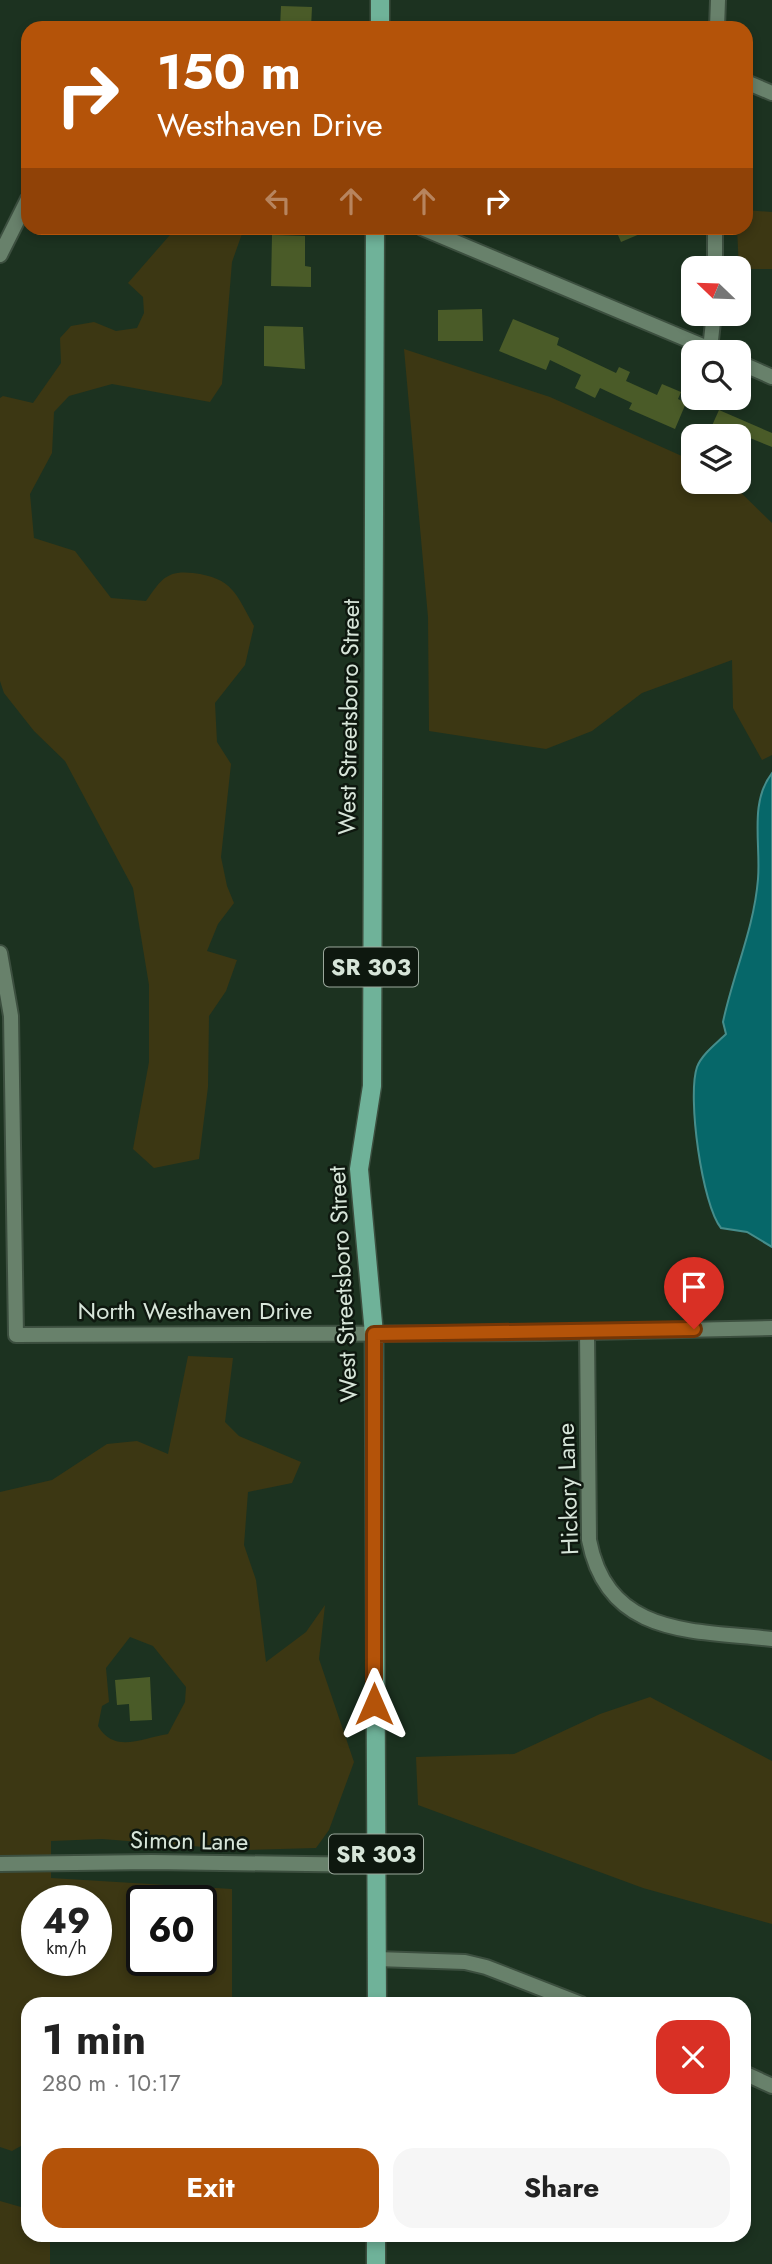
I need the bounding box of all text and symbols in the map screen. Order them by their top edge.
text: 150 m [157,37,301,107]
icon: right [42,49,133,140]
text: Westhaven Drive [157,102,383,148]
icon: left [259,182,297,220]
icon: ahead [332,182,370,220]
icon: ahead [405,182,443,220]
icon: right [478,182,516,220]
north arrow [681,256,751,326]
map controls [681,256,751,494]
button: search [681,340,751,410]
button: layers [681,424,751,494]
street label: West Streetsboro Street [329,598,368,835]
road number: SR 303 [324,948,418,986]
street label: West Streetsboro Street [319,1165,366,1403]
pin [664,1257,724,1329]
icon: arrive [675,1268,713,1306]
street label: North Westhaven Drive [78,1293,312,1328]
street label: Hickory Lane [548,1422,587,1556]
position arrow [337,1667,411,1741]
street label: Simon Lane [130,1822,248,1859]
road number: SR 303 [329,1834,423,1873]
speed limit sign: 60 [126,1885,217,1976]
text: 49 [43,1896,90,1946]
text: km/h [46,1935,87,1961]
text: 1 min [42,2009,146,2070]
button: close [656,2020,730,2094]
text: 280 m · 10:17 [42,2066,180,2100]
button: Exit [42,2148,379,2228]
button: Share [393,2148,730,2228]

